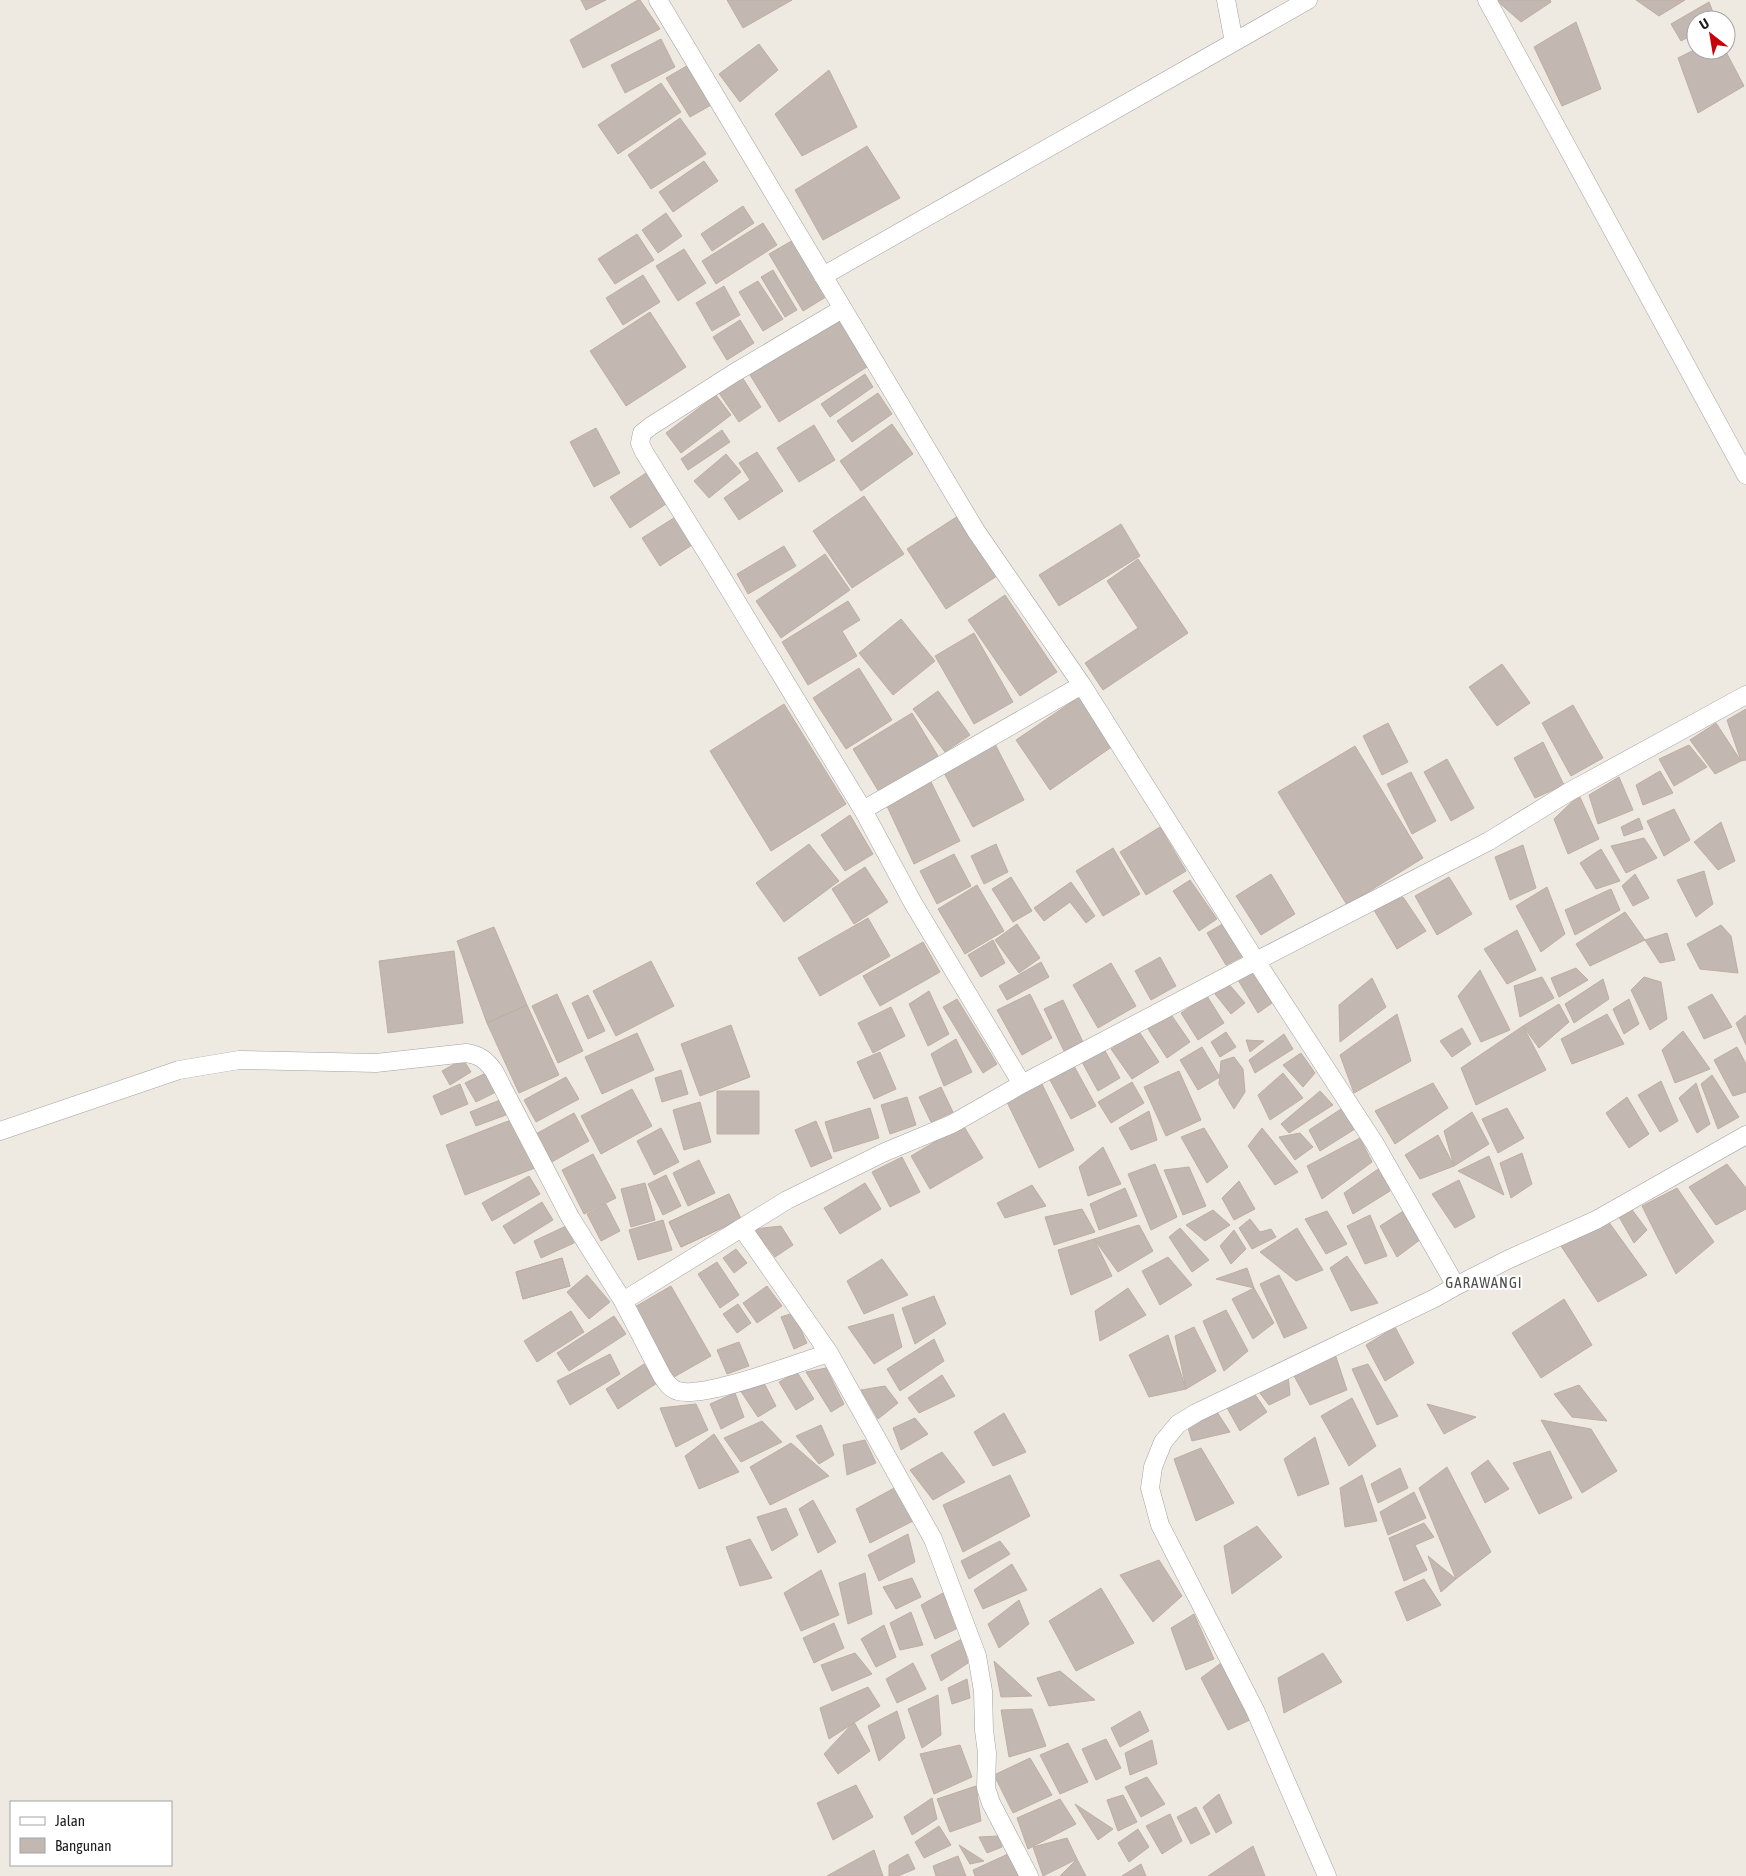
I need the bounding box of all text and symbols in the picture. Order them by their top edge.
north arrow [1686,10,1736,60]
text: U [1697,15,1712,33]
district label: GARAWANGI [1445,1274,1523,1291]
legend [10,1801,172,1866]
text: Jalan [55,1812,85,1829]
text: Bangunan [55,1837,112,1854]

